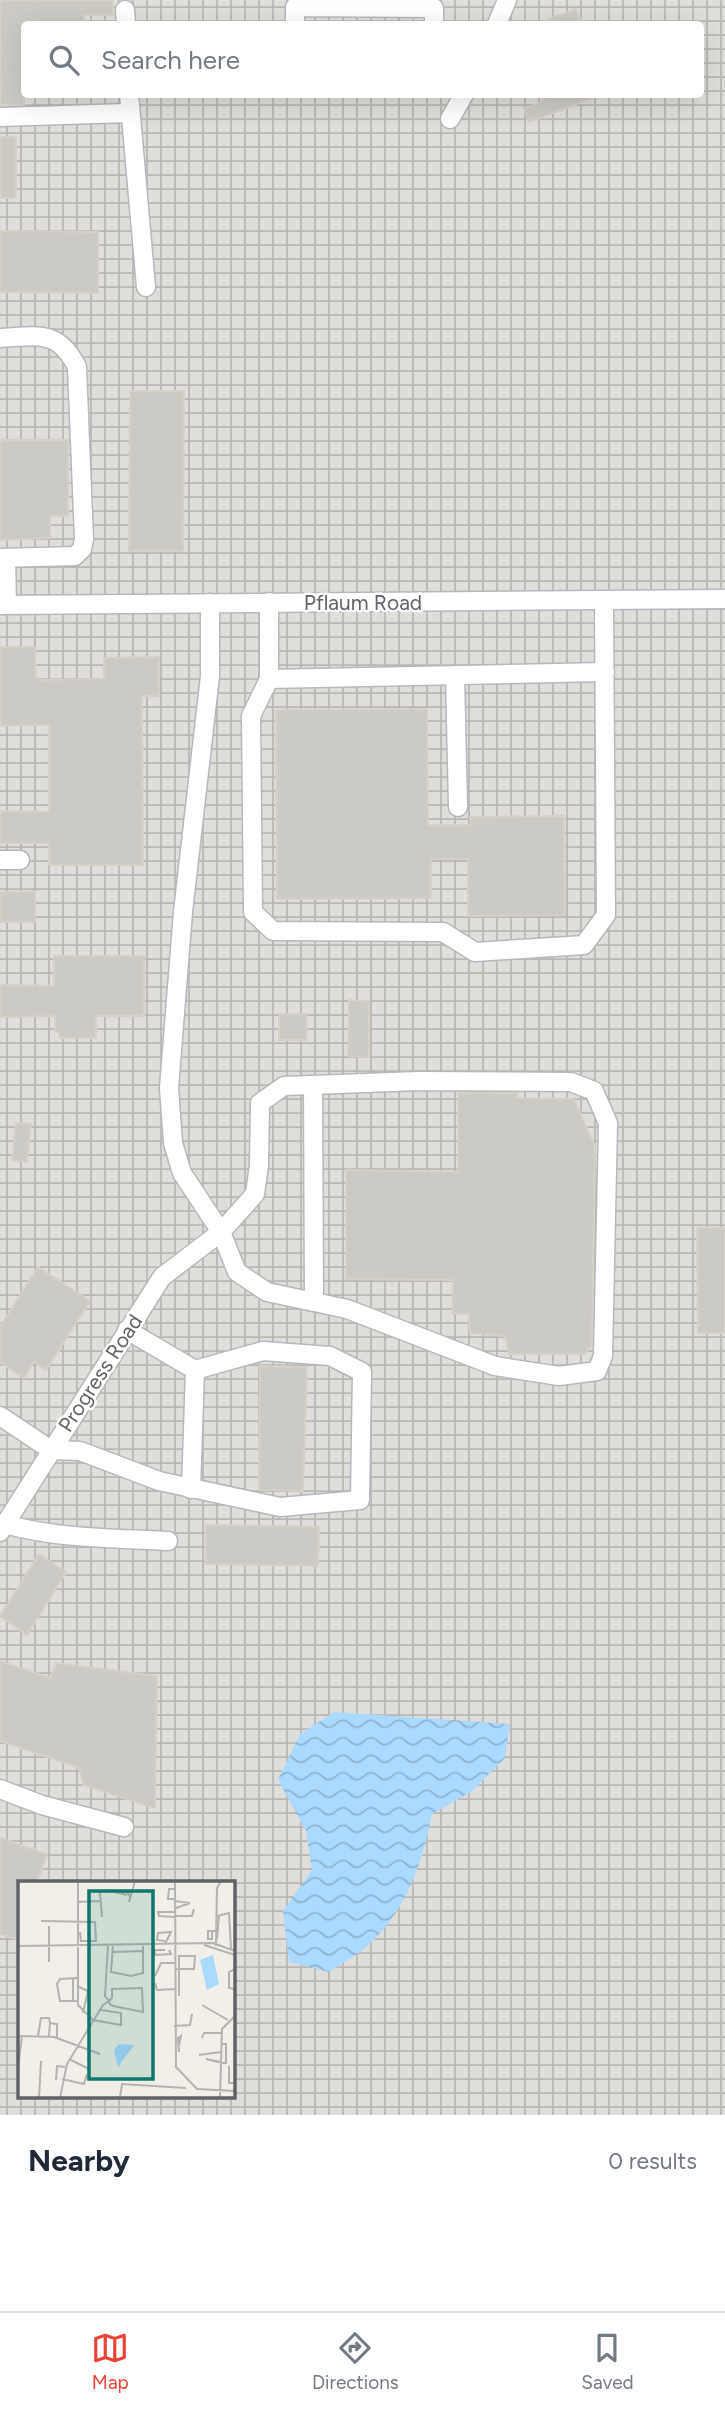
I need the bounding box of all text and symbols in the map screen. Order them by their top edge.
search box [21,21,704,98]
icon: search [45,41,83,79]
text: Search here [101,44,240,76]
street label: Pflaum Road [304,590,422,615]
street label: Progress Road [53,1309,147,1437]
inset map [18,1881,234,2098]
text: Nearby [28,2142,130,2179]
text: 0 results [608,2147,697,2175]
tab: Map [91,2329,129,2394]
tab: Directions [312,2329,399,2394]
tab: Saved [581,2329,634,2394]

